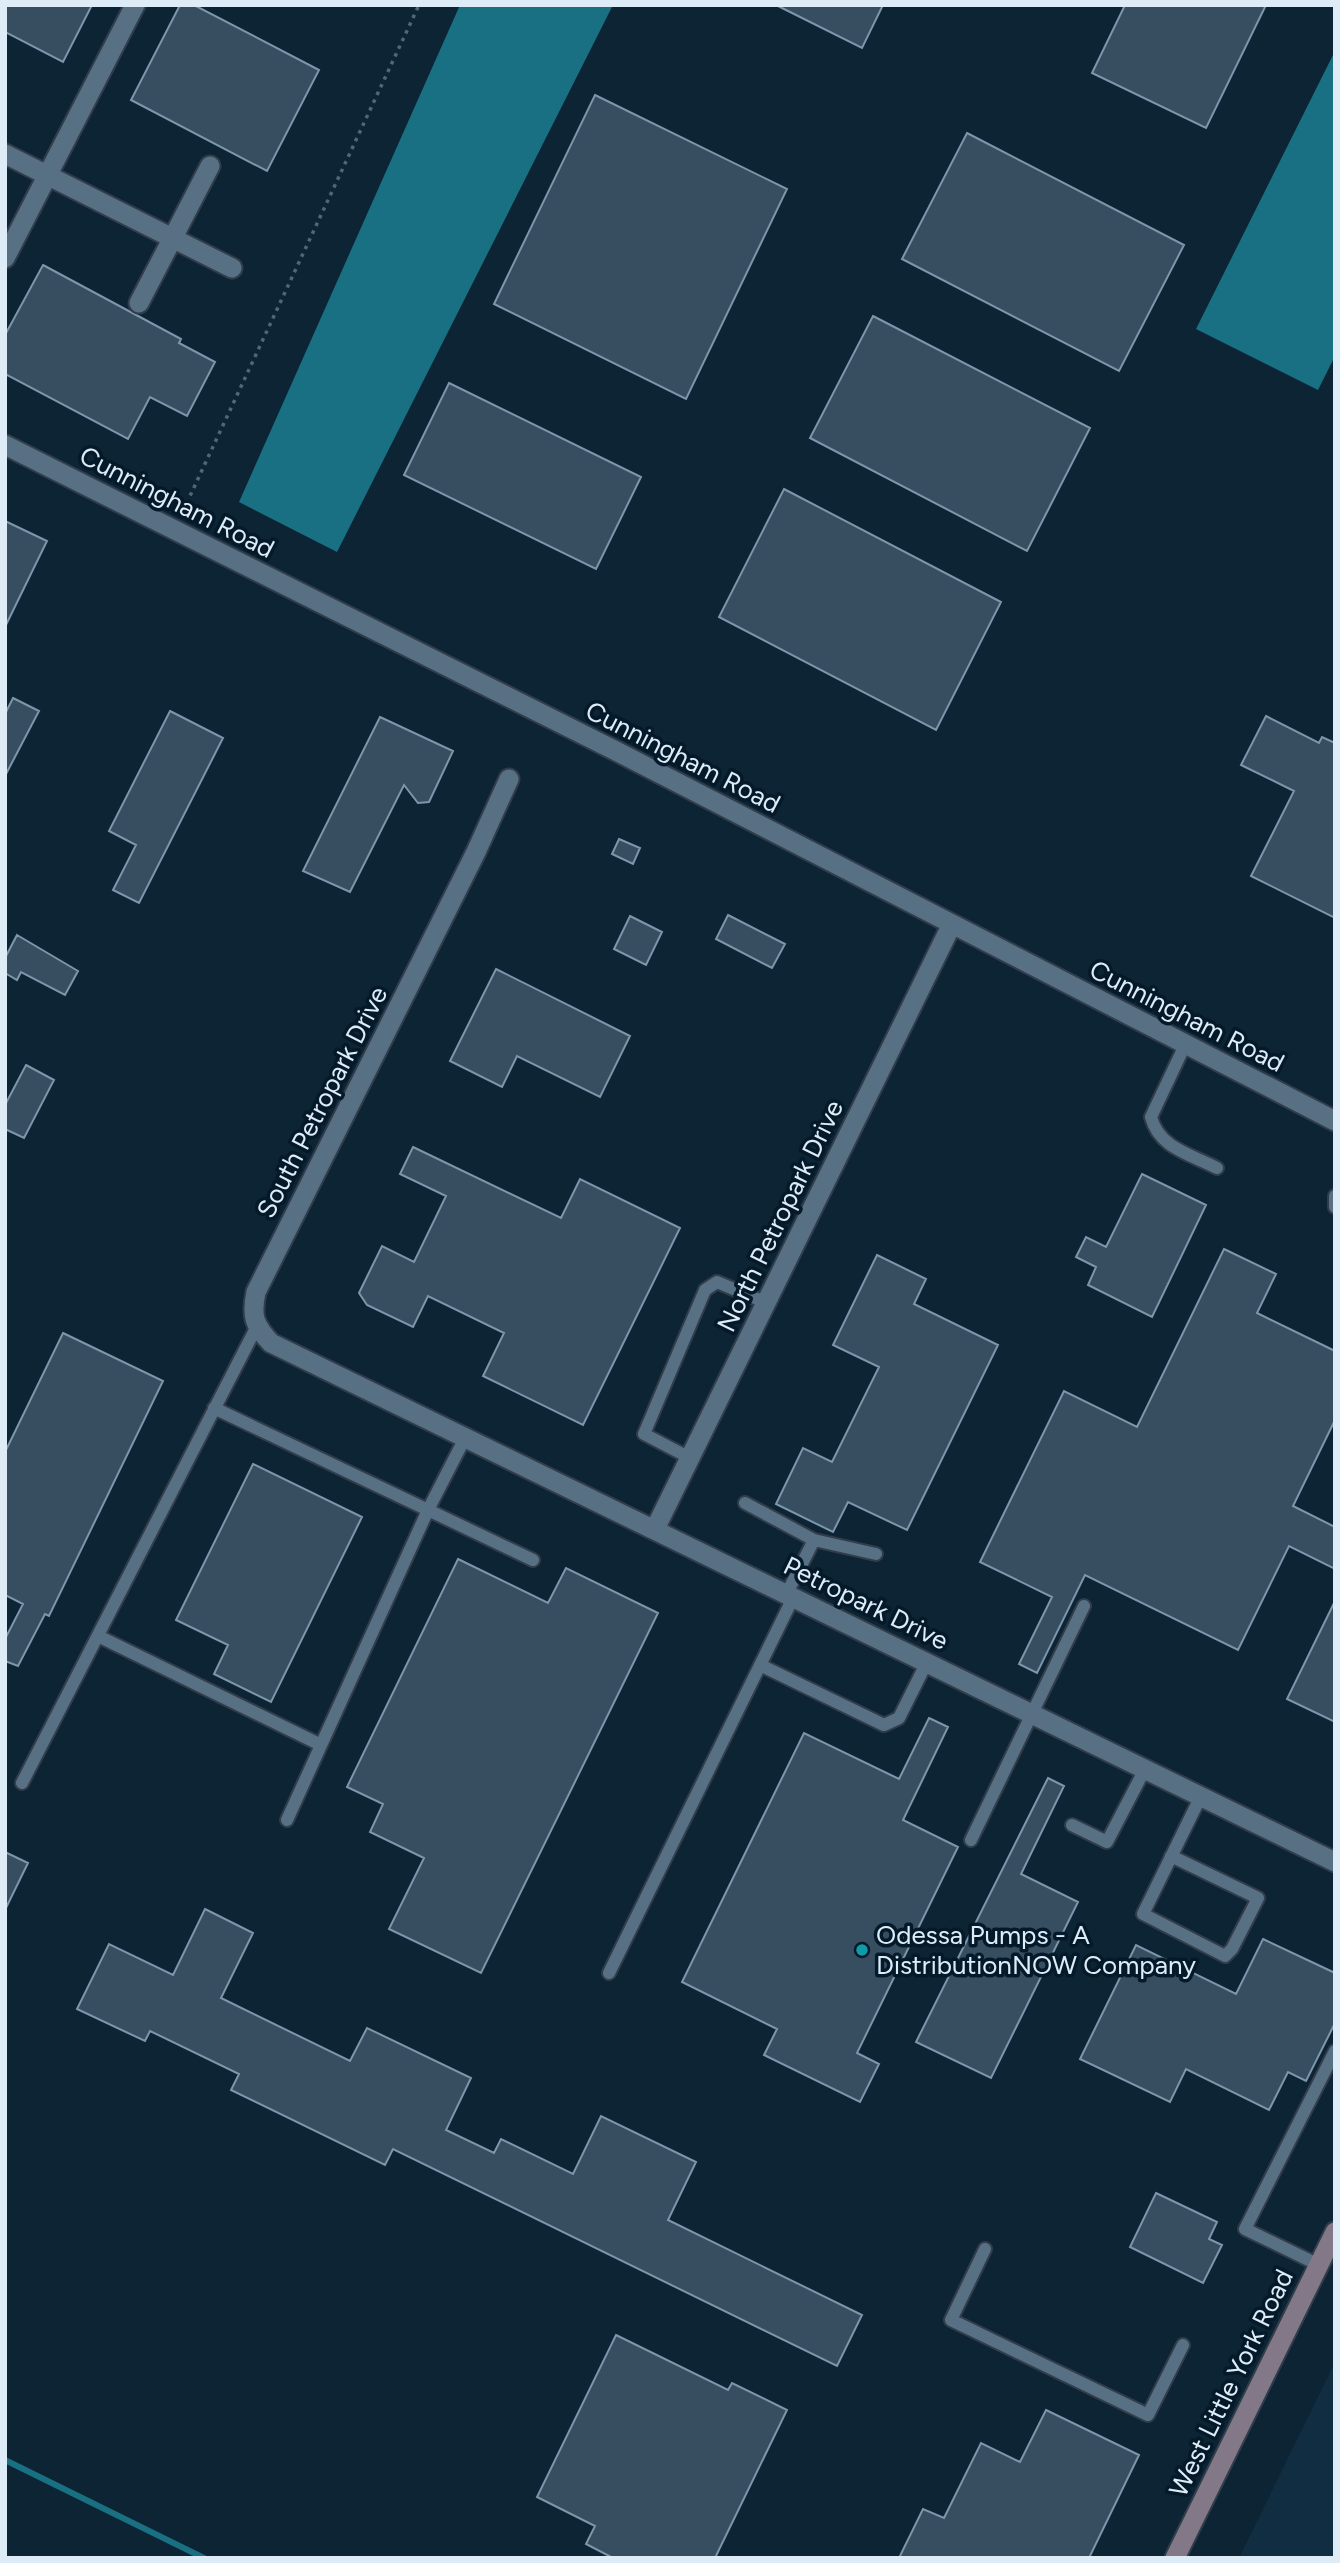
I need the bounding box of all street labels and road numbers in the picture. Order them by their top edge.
street label: Cunningham Road [74,439,280,565]
street label: Cunningham Road [580,694,786,820]
street label: Cunningham Road [1084,953,1290,1079]
street label: South Petropark Drive [250,981,394,1223]
street label: North Petropark Drive [710,1095,850,1337]
street label: Petropark Drive [778,1549,954,1657]
street label: West Little York Road [1162,2264,1300,2502]

